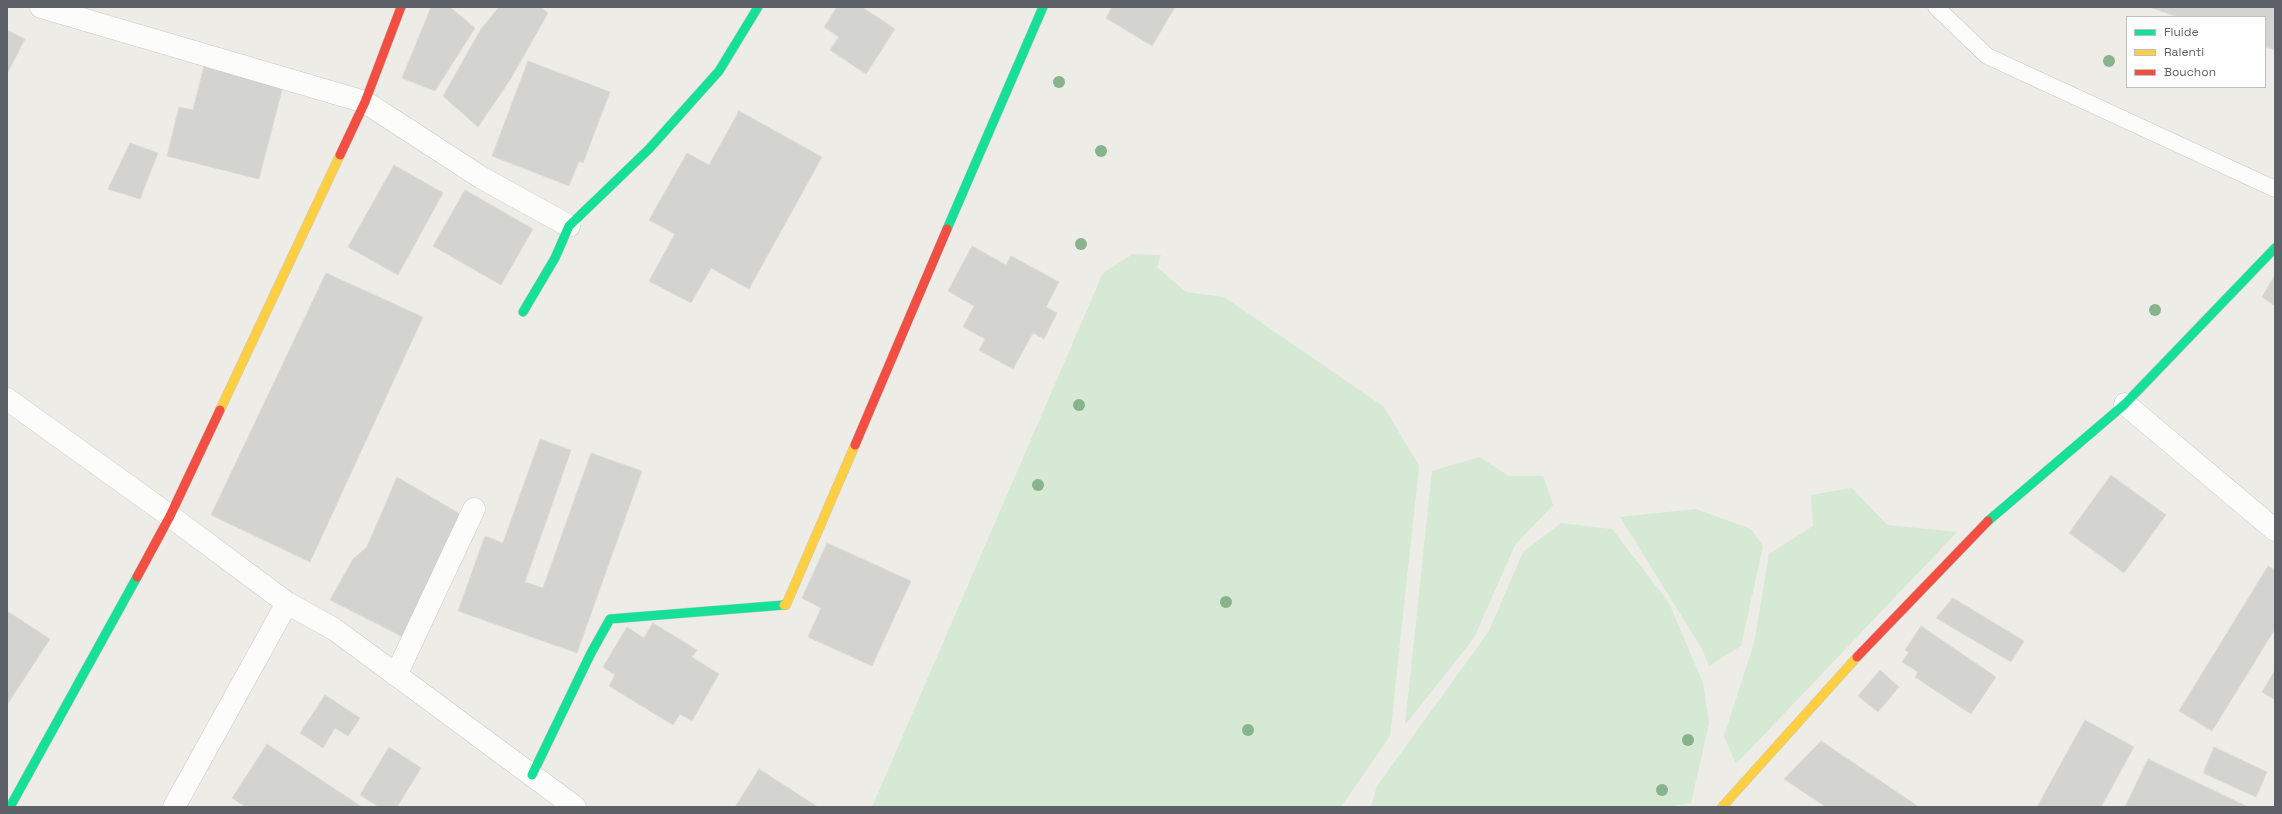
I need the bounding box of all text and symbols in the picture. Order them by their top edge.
legend [2126,16,2266,88]
text: Fluide [2164,24,2199,40]
text: Ralenti [2164,44,2204,60]
text: Bouchon [2164,64,2216,80]

